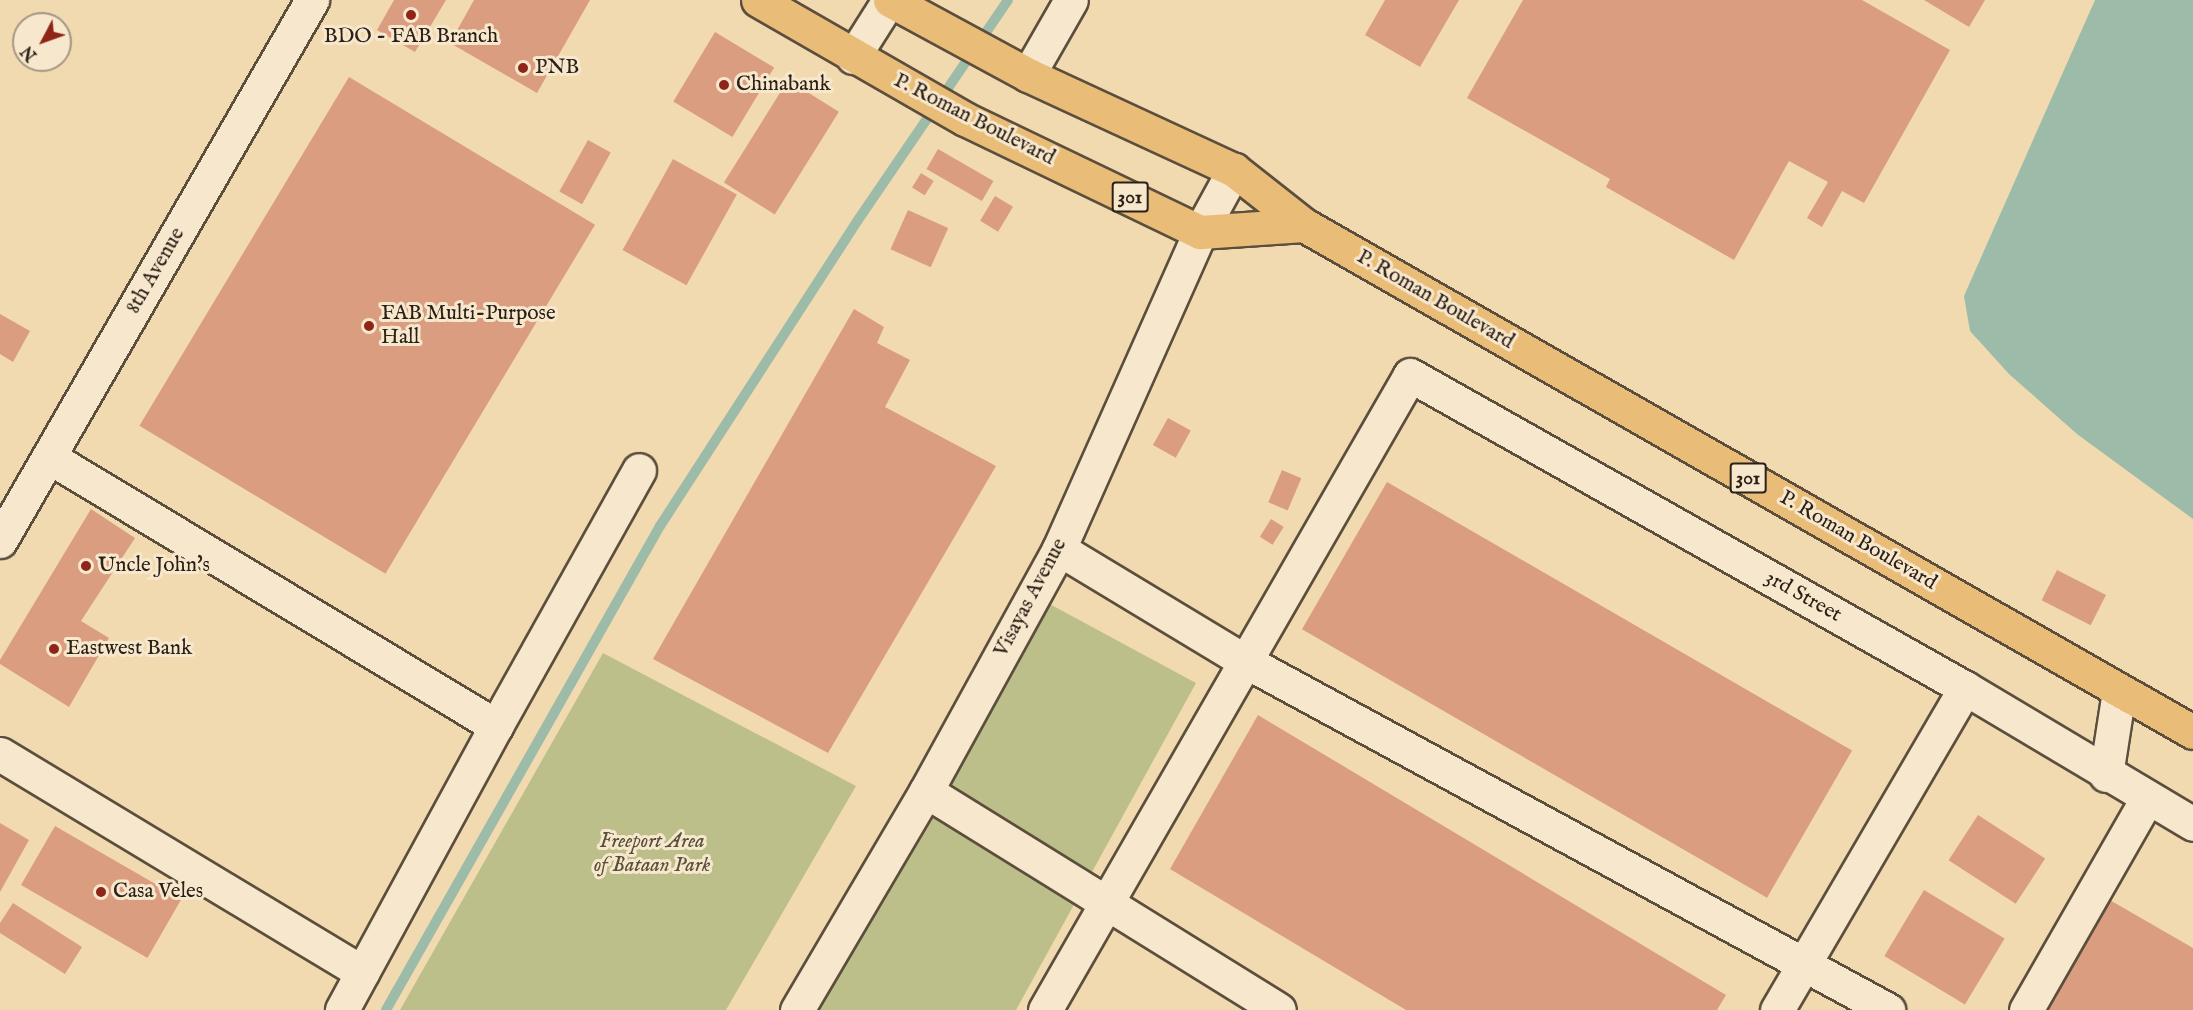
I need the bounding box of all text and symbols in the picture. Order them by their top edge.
marker: BDO - FAB Branch [404,8,418,22]
north arrow [12,12,72,72]
place label: BDO - FAB Branch [324,24,498,50]
text: N [18,41,42,64]
place label: PNB [535,55,579,81]
marker: PNB [516,61,530,75]
street label: P. Roman Boulevard [889,69,1059,171]
place label: Chinabank [736,72,831,98]
marker: Chinabank [717,78,731,92]
road number: 301 [1110,180,1150,214]
street label: 8th Avenue [121,223,191,319]
street label: P. Roman Boulevard [1352,245,1518,355]
place label: FAB Multi-Purpose Hall [381,301,556,351]
marker: FAB Multi-Purpose Hall [362,319,376,333]
road number: 301 [1728,461,1768,495]
street label: P. Roman Boulevard [1775,486,1941,596]
street label: Visayas Avenue [989,534,1073,662]
place label: Uncle John's [98,553,210,579]
marker: Uncle John's [79,559,93,573]
street label: 3rd Street [1760,566,1846,628]
place label: Eastwest Bank [66,636,192,662]
marker: Eastwest Bank [47,642,61,656]
park label: Freeport Area of Bataan Park [594,829,710,879]
place label: Casa Veles [113,879,203,905]
marker: Casa Veles [94,885,108,899]

